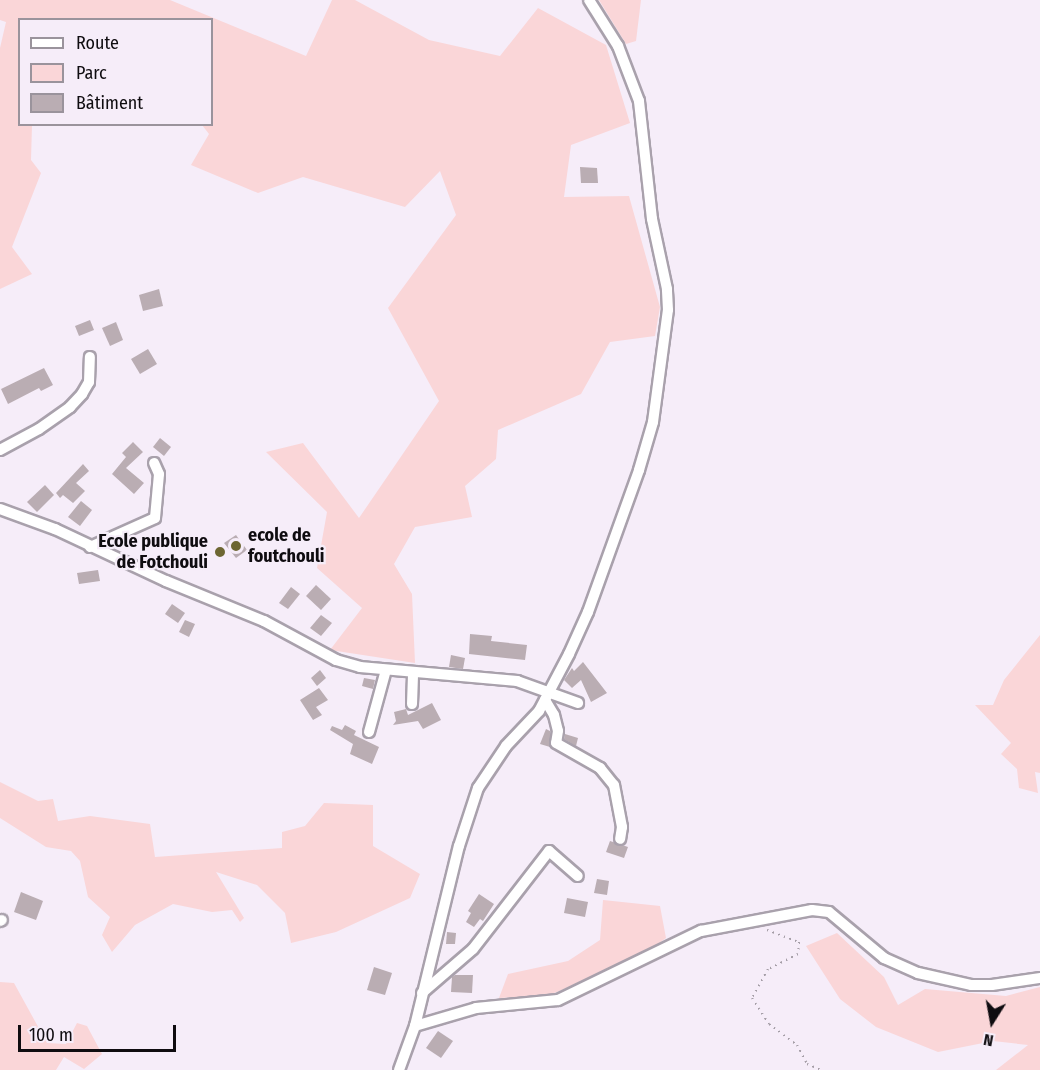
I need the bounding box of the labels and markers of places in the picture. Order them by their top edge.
place label: ecole de foutchouli [248,525,325,568]
place label: Ecole publique de Fotchouli [98,531,208,574]
marker: ecole de foutchouli [229,539,243,553]
marker: Ecole publique de Fotchouli [213,545,227,559]

